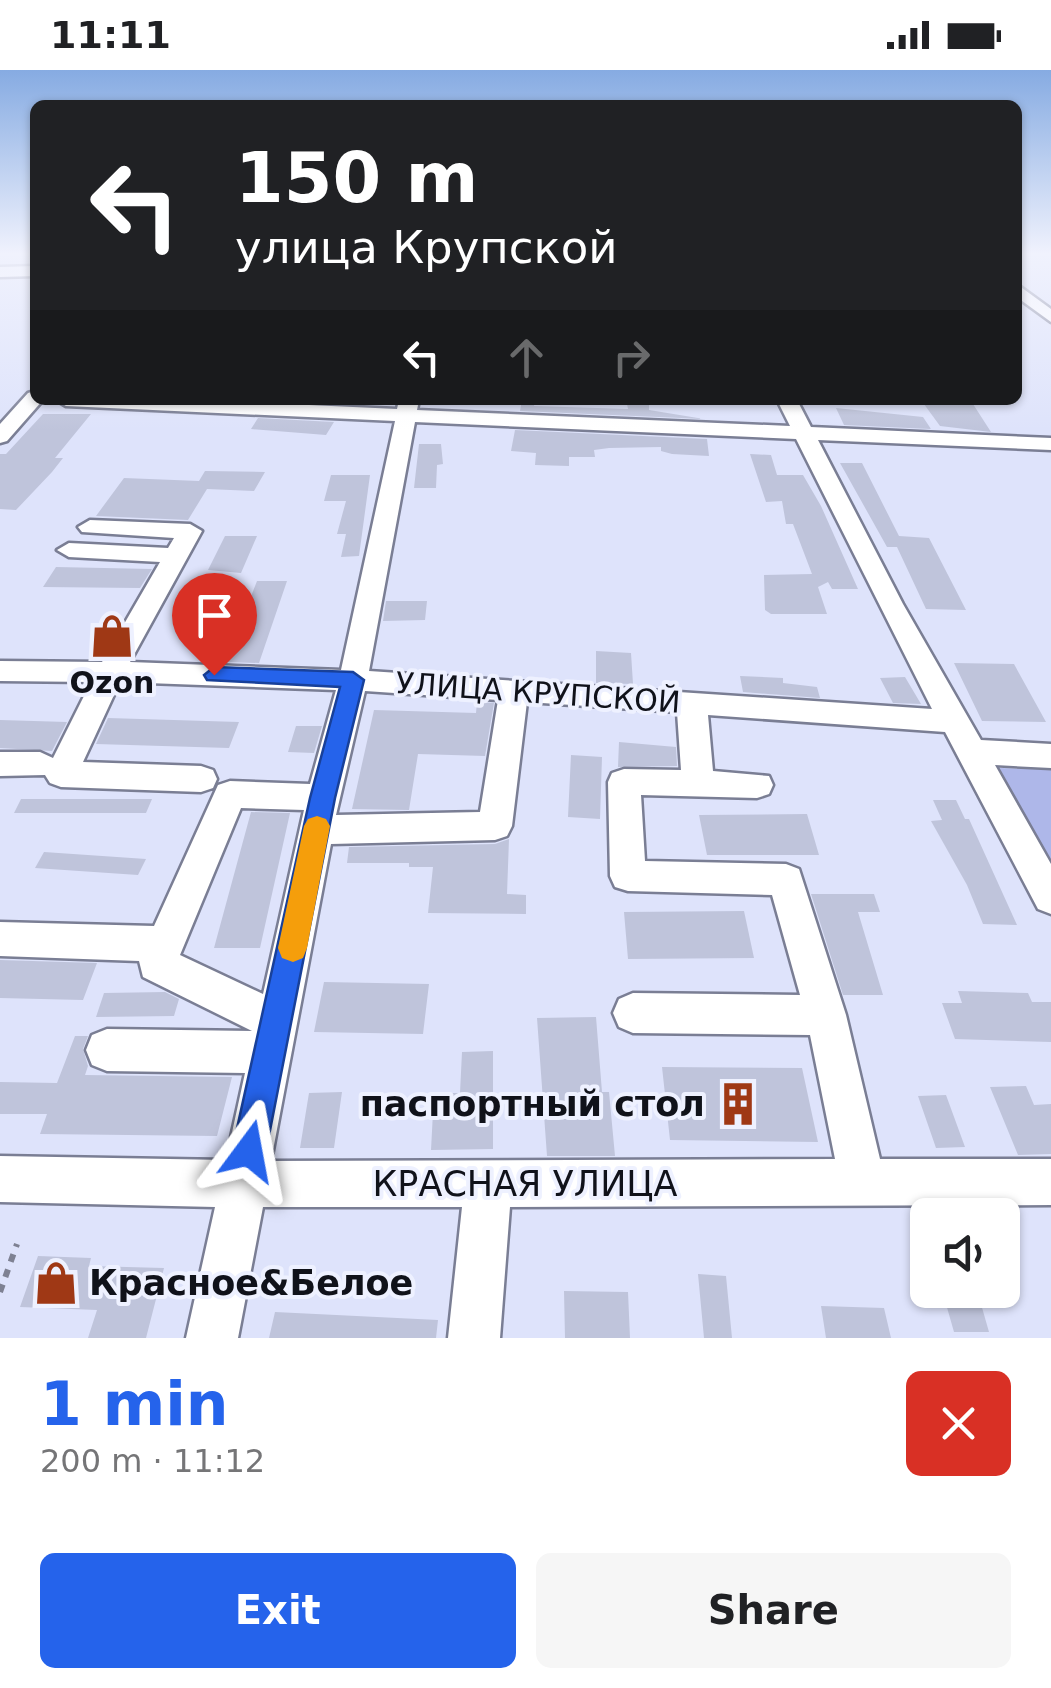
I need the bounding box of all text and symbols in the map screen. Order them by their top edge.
text: 11:11 [50,13,171,57]
text: 150 m [235,137,478,219]
icon: left [70,140,200,270]
text: улица Крупской [235,221,617,274]
icon: left [394,330,449,385]
icon: ahead [499,330,554,385]
icon: right [604,330,659,385]
pin [172,573,257,676]
icon: arrive [187,588,242,643]
shop icon: Ozon [88,612,136,660]
place label: Ozon [70,665,154,700]
street label: УЛИЦА КРУПСКОЙ [395,665,681,720]
building icon: паспортный стол [714,1080,762,1128]
place label: паспортный стол [360,1084,705,1124]
position arrow [197,1099,301,1203]
street label: КРАСНАЯ УЛИЦА [373,1164,678,1204]
map controls [910,1198,1020,1308]
button: sound [910,1198,1020,1308]
shop icon: Красное&Белое [32,1259,80,1307]
place label: Красное&Белое [89,1263,413,1303]
text: 1 min [40,1369,228,1439]
button: close [906,1371,1011,1476]
text: 200 m · 11:12 [40,1442,265,1480]
button: Exit [40,1553,516,1668]
button: Share [536,1553,1011,1668]

